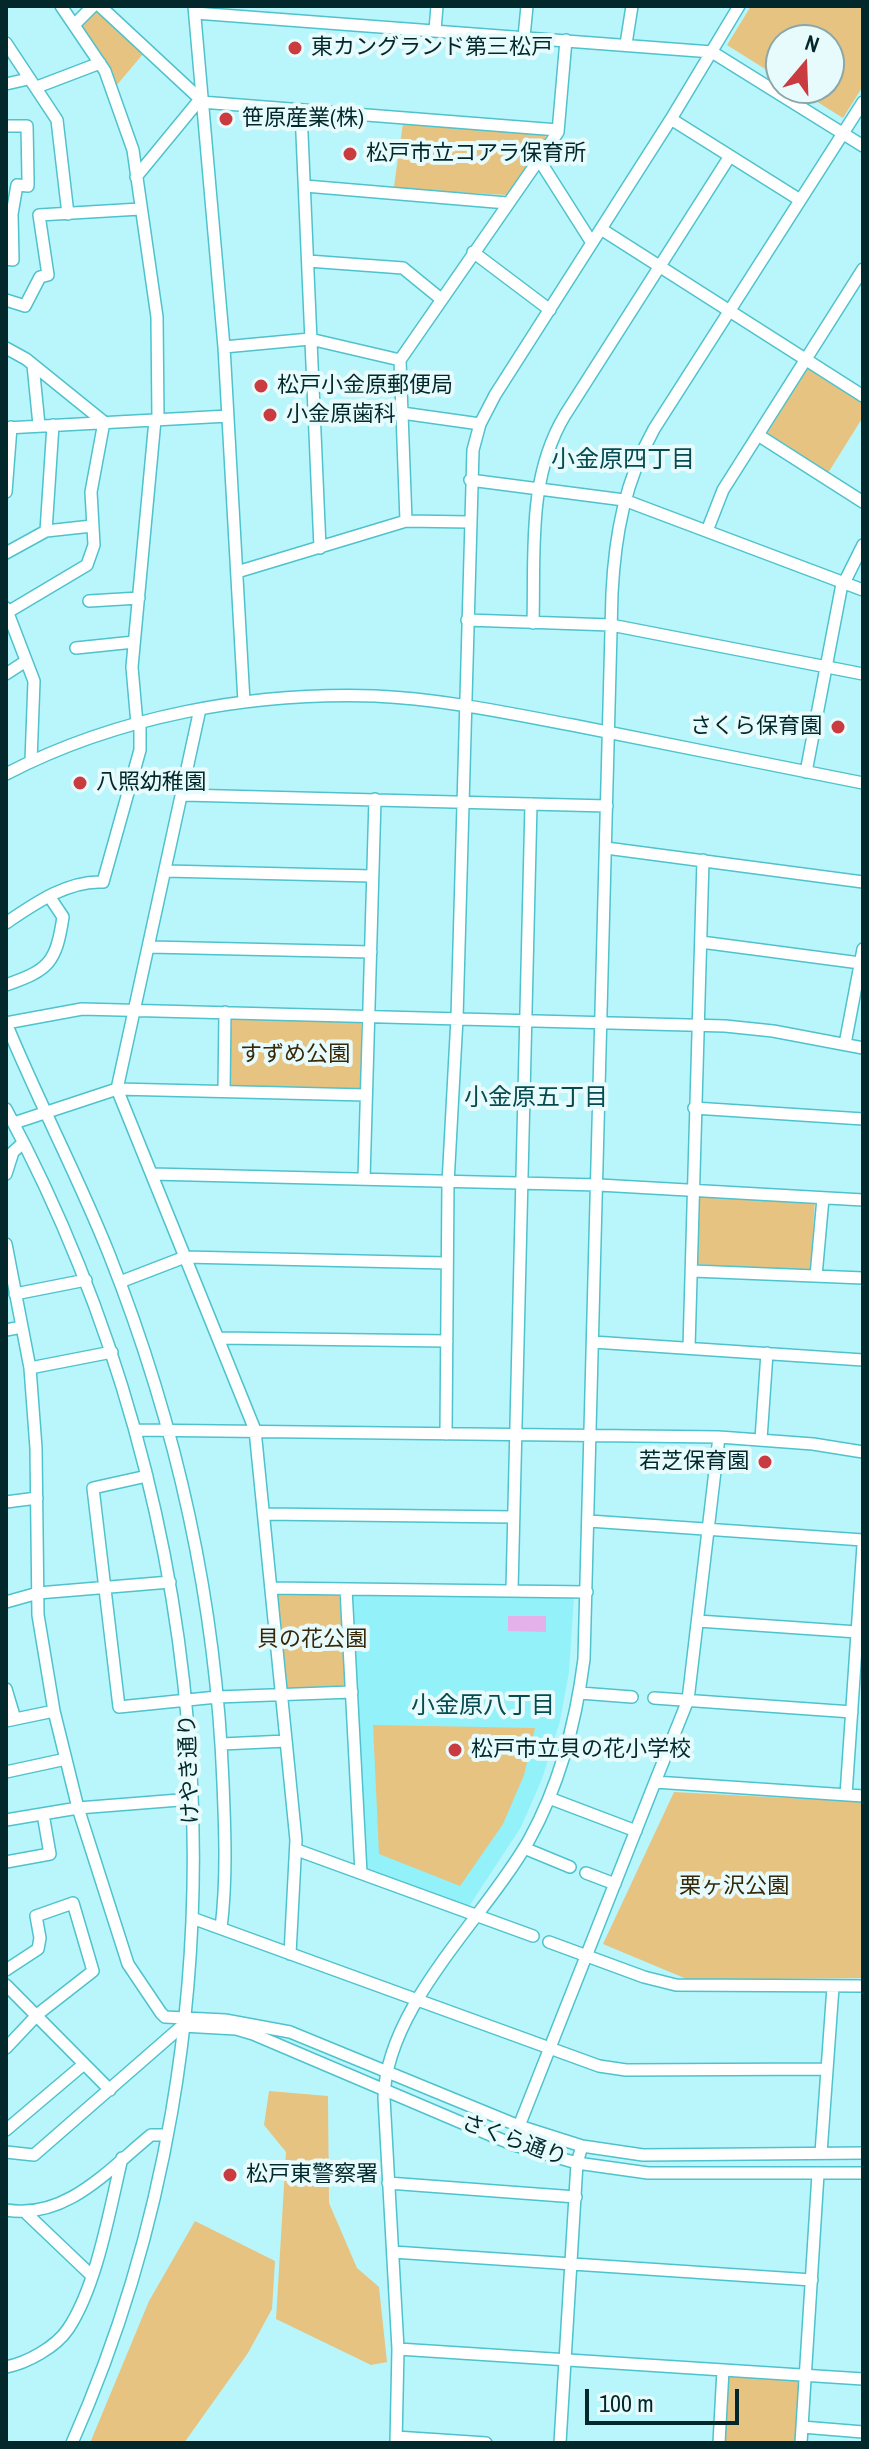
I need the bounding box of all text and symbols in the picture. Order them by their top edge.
north arrow [765,24,845,104]
text: N [801,27,823,60]
place label: 東カングランド第三松戸 [311,35,553,61]
marker: 東カングランド第三松戸 [286,39,304,57]
place label: 笹原産業(株) [242,106,364,132]
marker: 笹原産業(株) [217,110,235,128]
place label: 松戸市立コアラ保育所 [366,141,586,167]
marker: 松戸市立コアラ保育所 [341,145,359,163]
place label: 松戸小金原郵便局 [277,373,453,399]
marker: 松戸小金原郵便局 [252,377,270,395]
place label: 小金原歯科 [286,402,396,428]
marker: 小金原歯科 [261,406,279,424]
district label: 小金原四丁目 [551,447,695,475]
place label: さくら保育園 [690,714,822,740]
marker: さくら保育園 [829,718,847,736]
place label: 八照幼稚園 [96,770,206,796]
marker: 八照幼稚園 [71,774,89,792]
park label: すずめ公園 [240,1042,350,1068]
district label: 小金原五丁目 [464,1085,608,1113]
place label: 若芝保育園 [639,1449,749,1475]
marker: 若芝保育園 [756,1453,774,1471]
park label: 貝の花公園 [257,1627,367,1653]
district label: 小金原八丁目 [411,1693,555,1721]
street label: けやき通り [175,1714,205,1824]
place label: 松戸市立貝の花小学校 [471,1737,691,1763]
marker: 松戸市立貝の花小学校 [446,1741,464,1759]
park label: 栗ヶ沢公園 [679,1874,789,1900]
street label: さくら通り [458,2110,570,2172]
place label: 松戸東警察署 [246,2162,378,2188]
marker: 松戸東警察署 [221,2166,239,2184]
scale bar [589,2373,743,2423]
text: 100 m [599,2387,654,2419]

